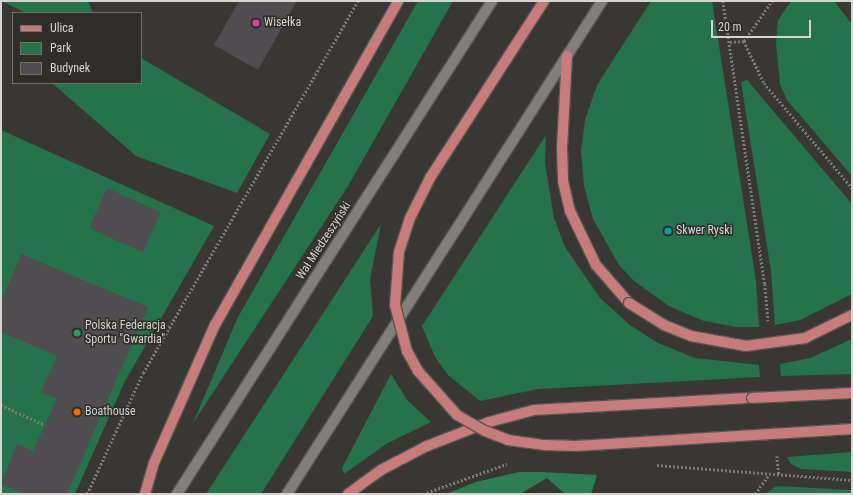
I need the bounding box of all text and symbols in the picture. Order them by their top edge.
legend [12,12,142,84]
scale bar [713,12,813,38]
place label: Wisełka [264,16,301,30]
marker: Wisełka [251,18,261,28]
text: 20 m [718,20,742,34]
text: Ulica [50,21,74,35]
text: Park [50,41,71,55]
text: Budynek [50,61,90,75]
street label: Wał Miedzeszyński [293,199,355,283]
place label: Skwer Ryski [676,224,732,238]
marker: Skwer Ryski [663,226,673,236]
place label: Polska Federacja Sportu "Gwardia" [85,319,166,347]
marker: Polska Federacja Sportu "Gwardia" [72,328,82,338]
place label: Boathouse [85,405,136,419]
marker: Boathouse [72,407,82,417]

